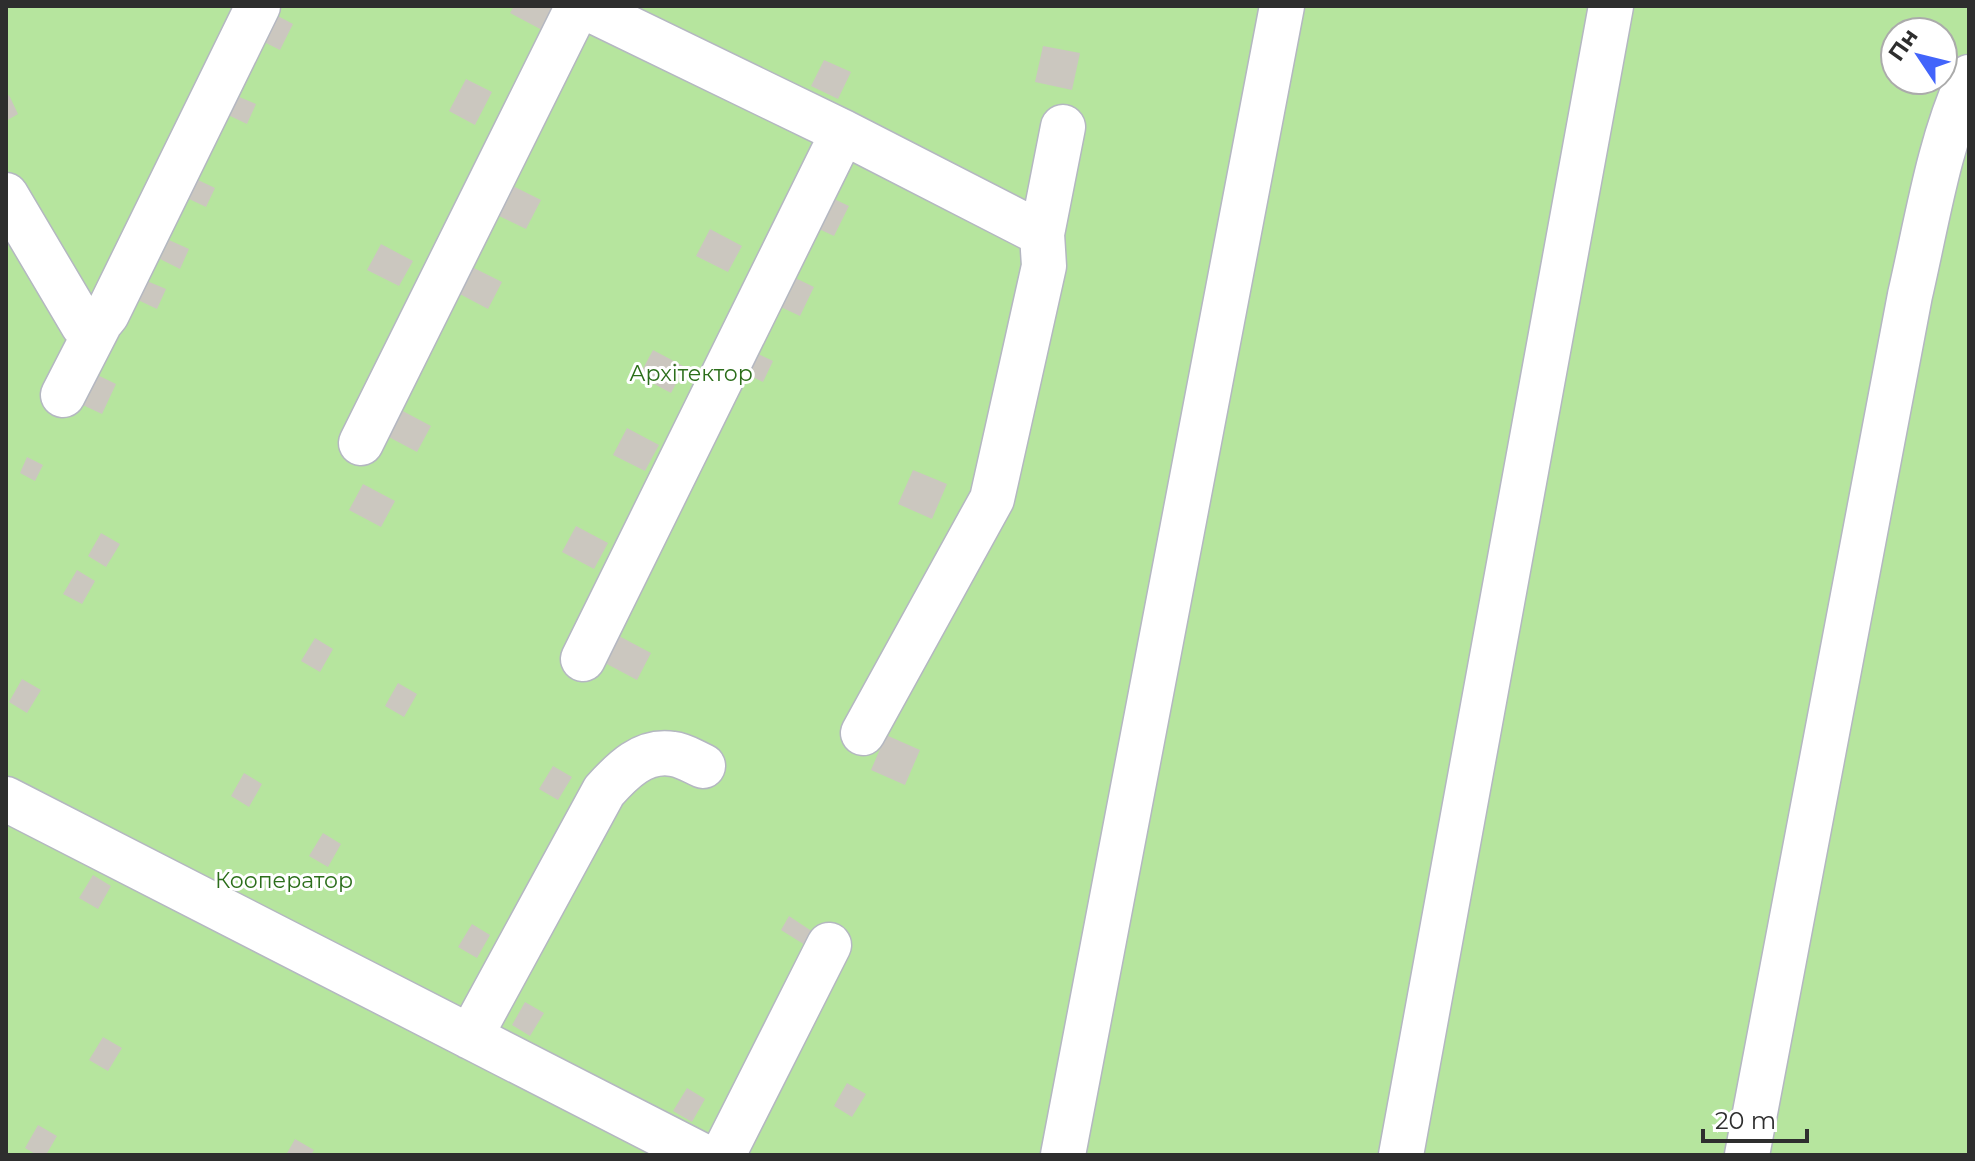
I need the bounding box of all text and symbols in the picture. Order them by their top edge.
north arrow [1879,16,1959,96]
text: Пн [1882,23,1924,66]
park label: Архітектор [629,360,753,387]
park label: Кооператор [215,867,353,894]
scale bar [1703,1093,1807,1143]
text: 20 m [1715,1106,1776,1135]

